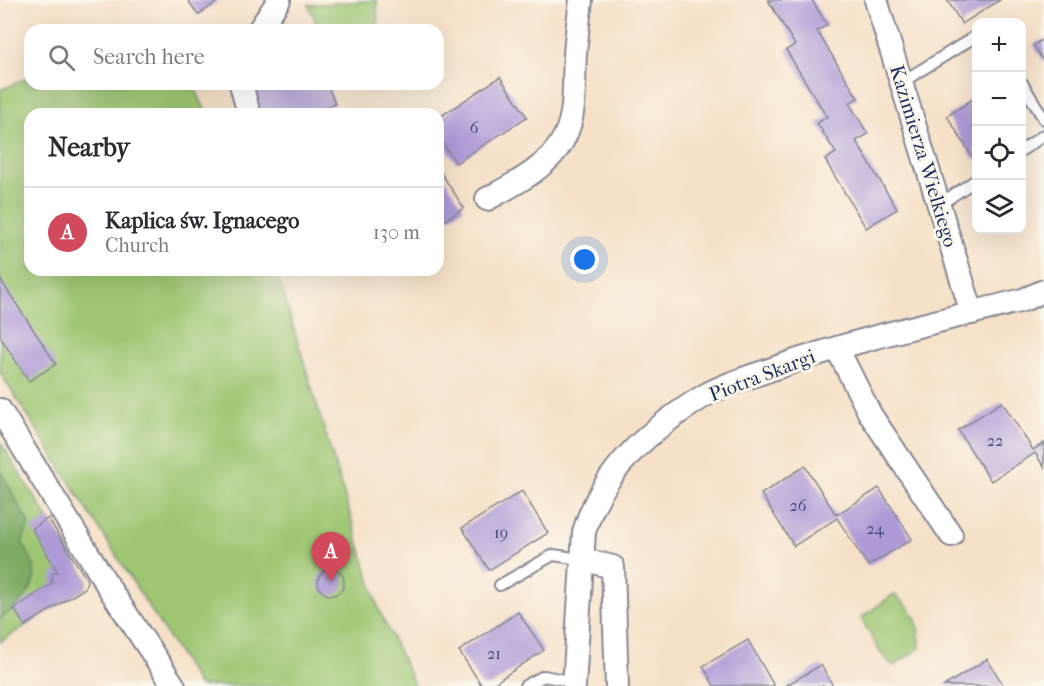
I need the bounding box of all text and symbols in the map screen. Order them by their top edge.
map controls [972,18,1026,234]
button: + [972,18,1026,72]
search box [24,24,444,90]
icon: search [45,41,78,74]
text: Search here [93,44,205,70]
street label: Kazimierza Wielkiego [885,62,962,250]
button: − [972,72,1026,126]
house number: 6 [470,118,479,137]
button: locate [972,126,1026,180]
text: Nearby [48,132,130,163]
button: layers [972,180,1026,234]
text: Kaplica św. Ignacego [105,208,299,234]
text: A [61,221,74,244]
text: 130 m [373,221,420,244]
text: Church [105,234,169,257]
your location [570,245,599,274]
street label: Piotra Skargi [706,345,819,406]
house number: 22 [987,431,1003,450]
house number: 26 [790,496,807,515]
house number: 24 [866,519,884,538]
house number: 19 [494,523,508,542]
pin: A [312,532,350,582]
house number: 21 [487,644,501,663]

